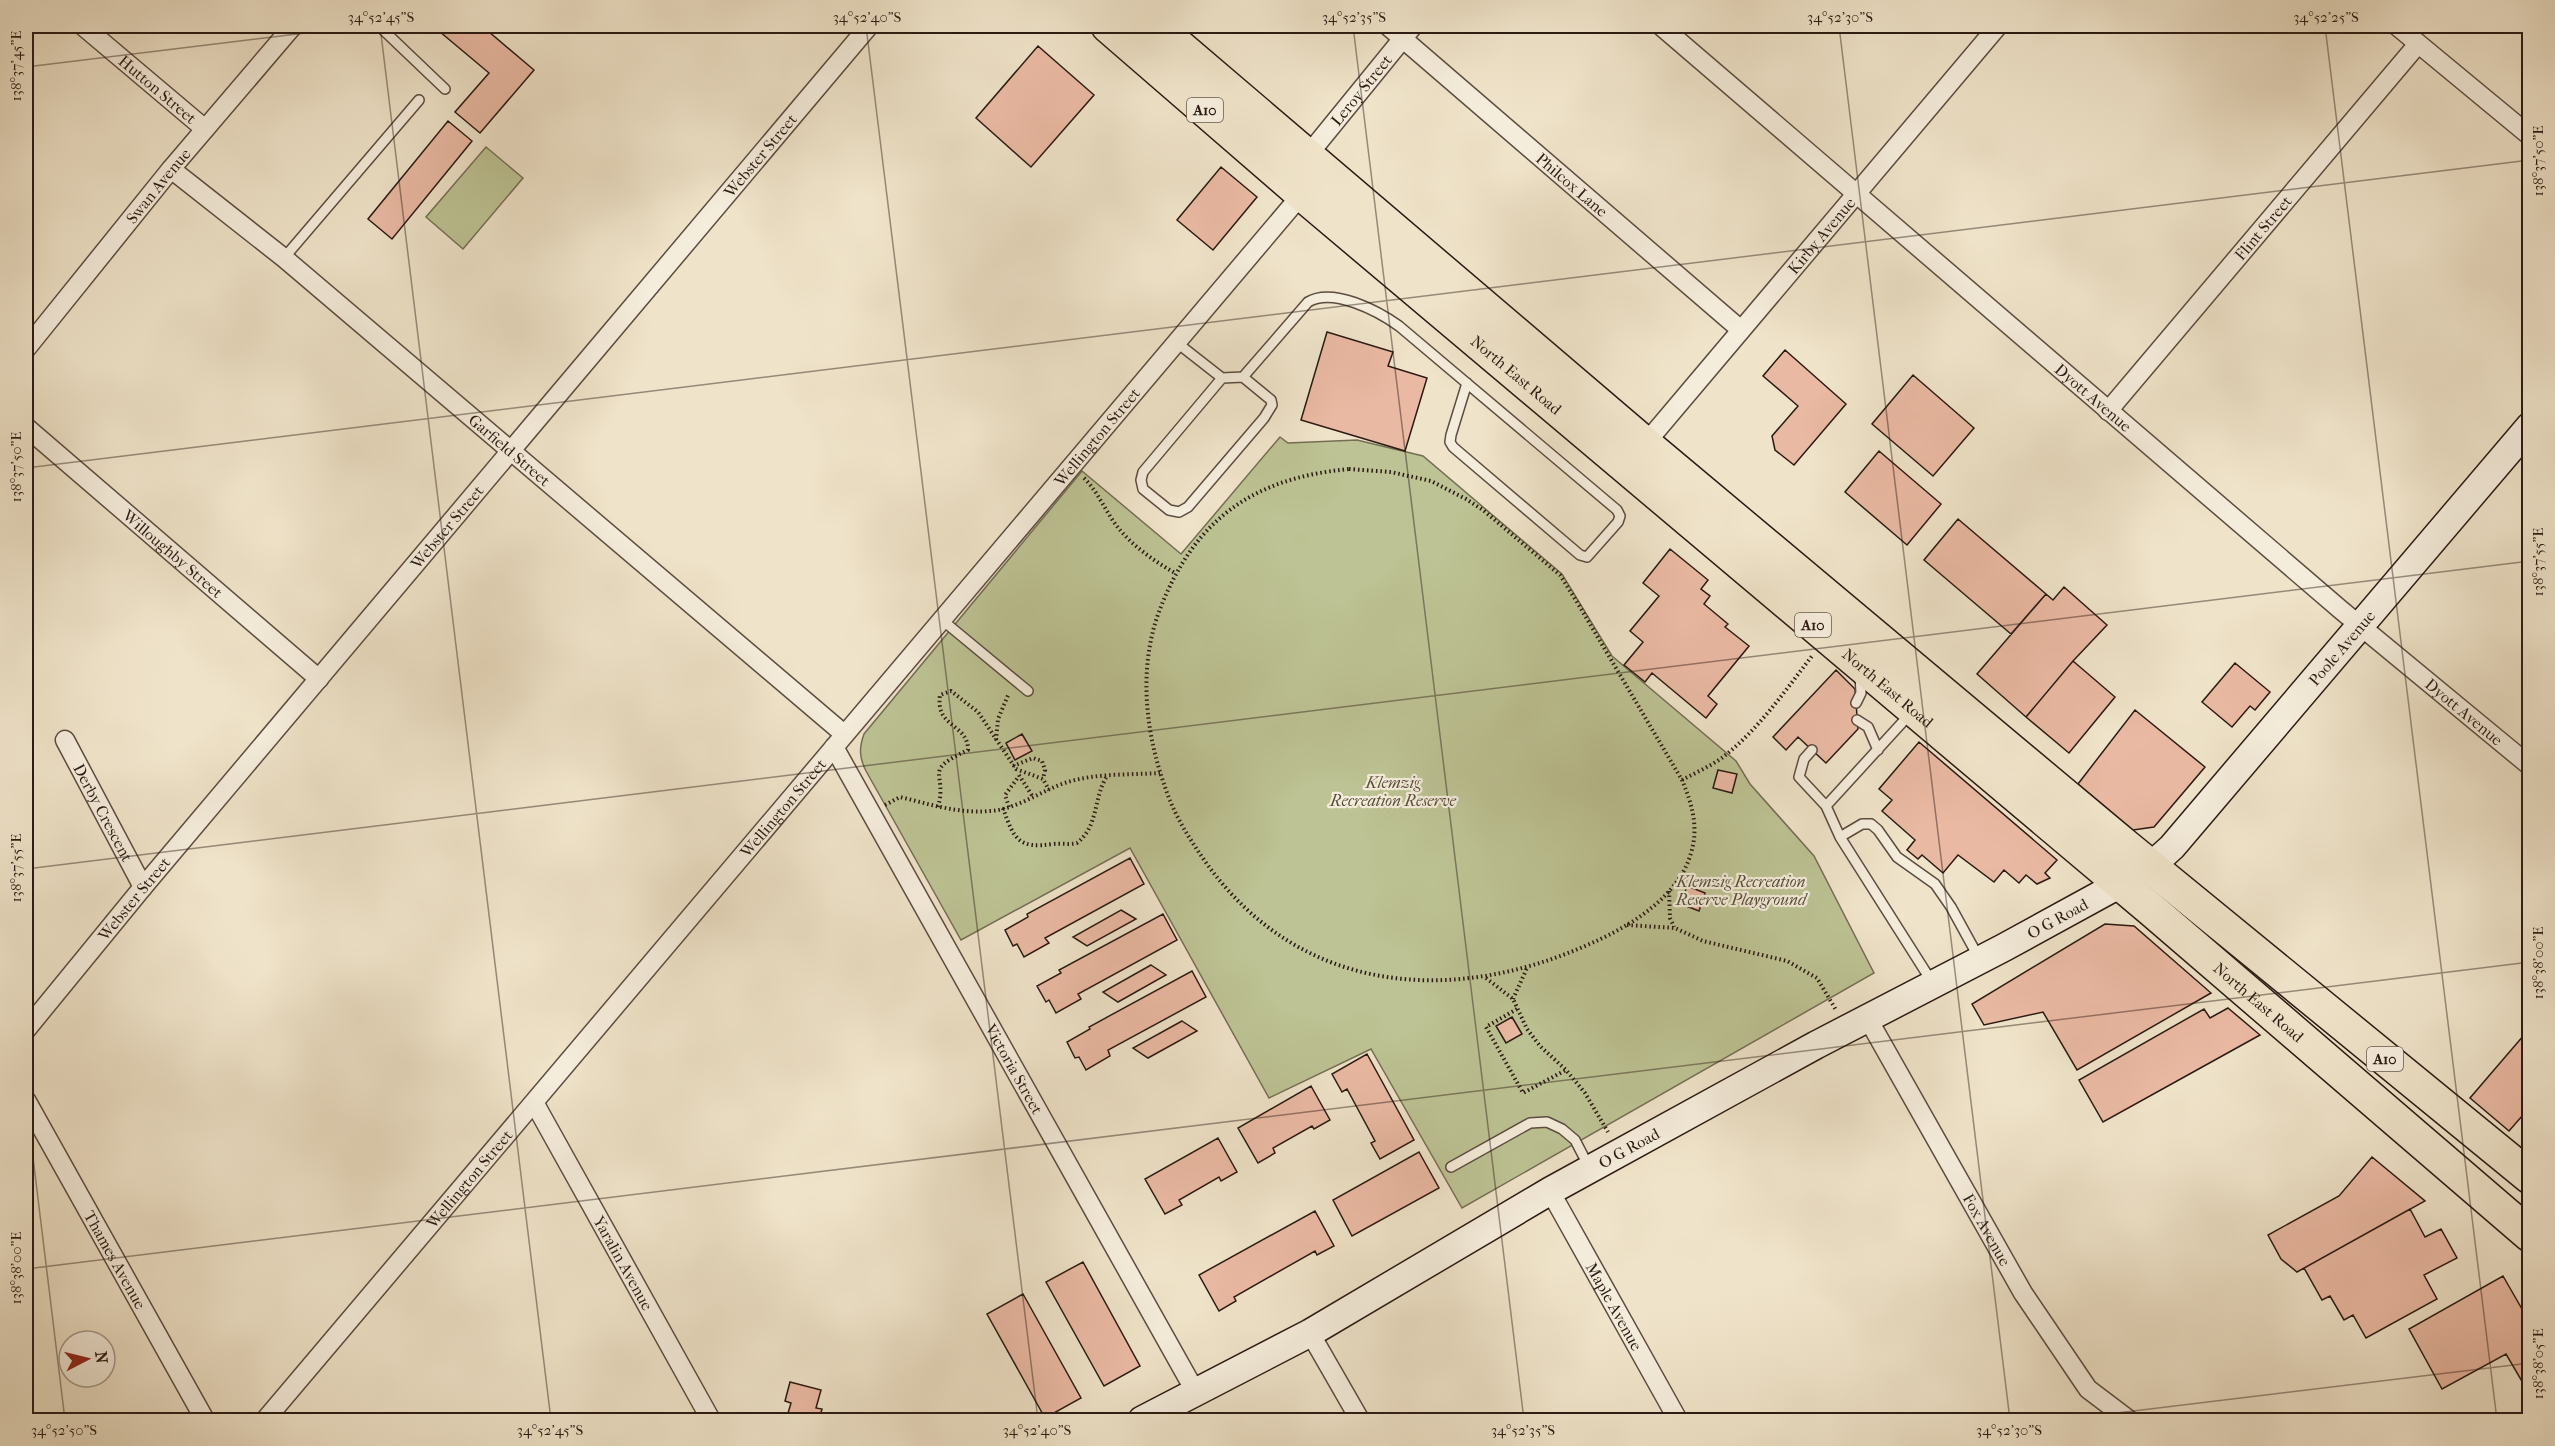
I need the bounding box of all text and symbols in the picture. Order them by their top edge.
text: 34°52'45"S [348,8,414,26]
text: 34°52'40"S [833,8,902,26]
text: 34°52'35"S [1322,8,1386,26]
text: 34°52'30"S [1807,8,1873,26]
text: 34°52'25"S [2293,8,2359,26]
text: 138°37'45"E [7,30,25,102]
street label: Leroy Street [1326,50,1396,129]
street label: Hutton Street [115,51,201,128]
road number: A10 [1187,98,1223,122]
street label: Webster Street [719,109,801,201]
text: 138°37'50"E [2529,126,2547,196]
street label: Swan Avenue [122,144,194,227]
street label: Philcox Lane [1532,148,1612,221]
street label: Flint Street [2230,191,2296,264]
street label: Kirby Avenue [1783,193,1859,278]
street label: North East Road [1467,331,1566,418]
street label: Dyott Avenue [2051,359,2136,436]
street label: Wellington Street [1049,383,1144,490]
street label: Garfield Street [465,410,555,490]
text: 138°37'50"E [7,432,25,502]
street label: Webster Street [406,481,487,573]
street label: Willoughby Street [118,505,227,602]
text: 138°37'55"E [2529,528,2547,597]
street label: Poole Avenue [2304,606,2379,689]
road number: A10 [1795,613,1831,637]
street label: North East Road [1839,644,1938,732]
street label: Dyott Avenue [2421,674,2507,749]
street label: Wellington Street [735,754,830,861]
street label: Derby Crescent [70,760,137,865]
park label: Klemzig Recreation Reserve [1329,773,1457,810]
text: 138°37'55"E [7,834,25,903]
street label: Webster Street [93,853,174,945]
park label: Klemzig Recreation Reserve Playground [1675,872,1808,909]
street label: O G Road [2024,894,2091,943]
text: 138°38'00"E [2529,927,2547,999]
street label: North East Road [2210,958,2308,1046]
street label: Victoria Street [981,1020,1047,1118]
road number: A10 [2367,1047,2403,1071]
street label: O G Road [1595,1123,1663,1172]
street label: Wellington Street [421,1125,516,1233]
street label: Fox Avenue [1959,1190,2015,1269]
street label: Thames Avenue [80,1207,150,1312]
street label: Yaralin Avenue [589,1212,657,1313]
text: 138°38'00"E [7,1232,25,1304]
street label: Maple Avenue [1582,1259,1647,1354]
text: 138°38'05"E [2529,1328,2547,1400]
north arrow [57,1329,117,1389]
text: N [91,1350,112,1365]
text: 34°52'50"S [31,1421,97,1439]
text: 34°52'45"S [517,1421,583,1439]
text: 34°52'40"S [1003,1421,1072,1439]
text: 34°52'35"S [1491,1421,1555,1439]
text: 34°52'30"S [1976,1421,2042,1439]

